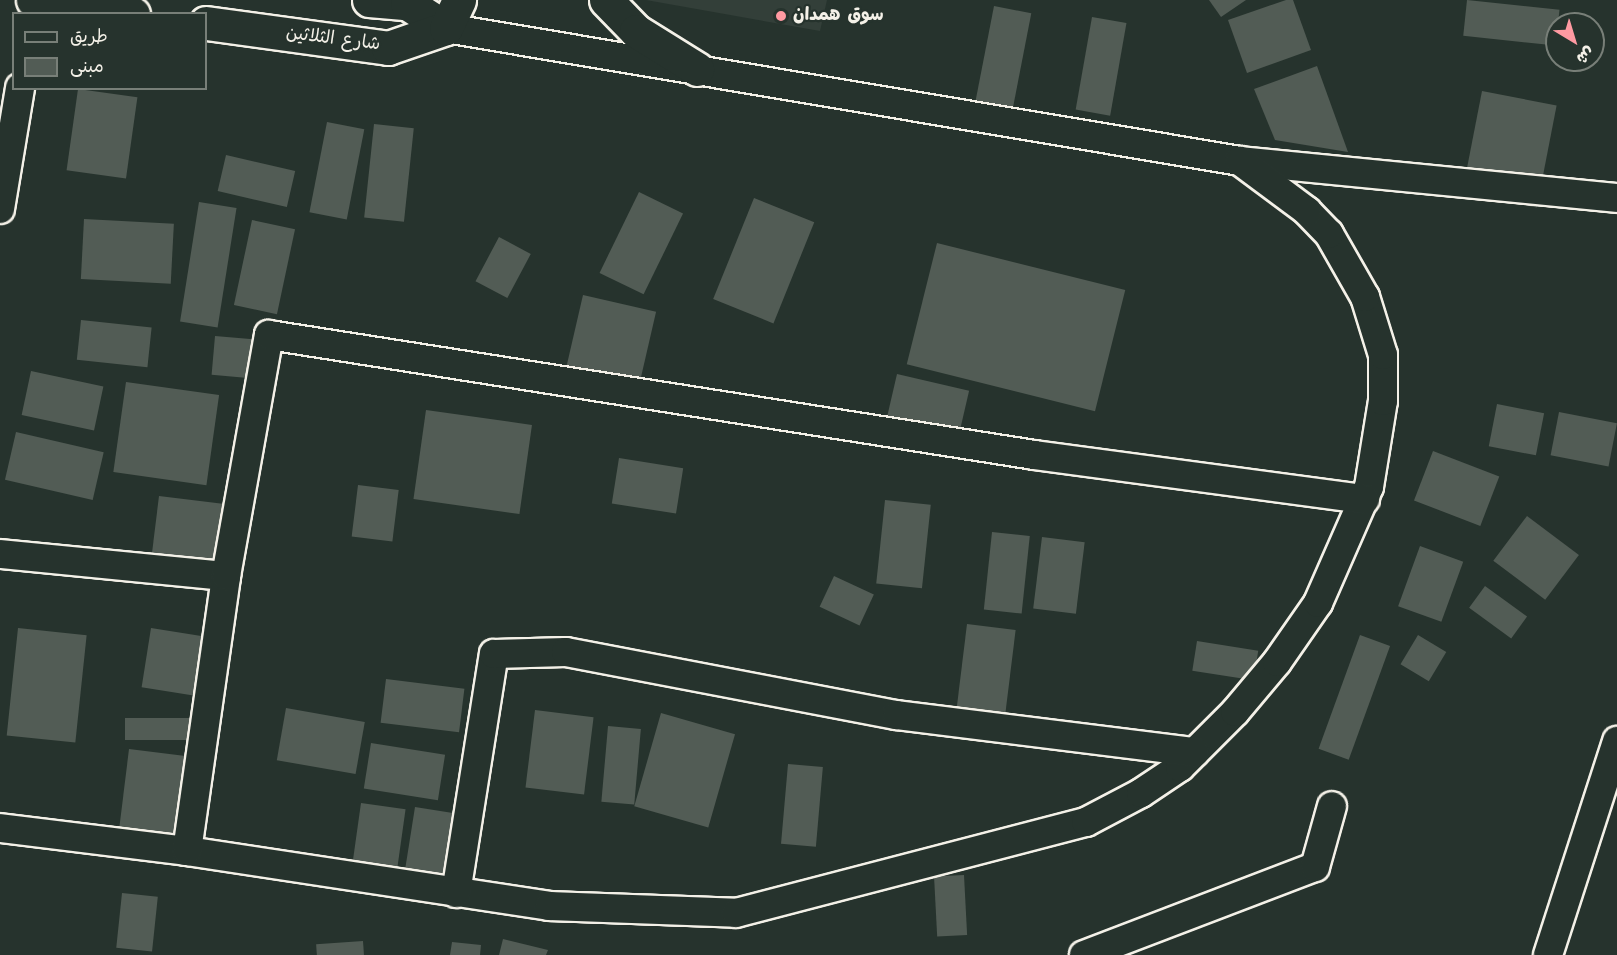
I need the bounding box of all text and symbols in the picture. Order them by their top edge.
place label: سوق همدان [793,5,884,27]
marker: سوق همدان [774,9,788,23]
legend [12,12,207,90]
north arrow [1545,12,1605,72]
text: طريق [70,23,108,52]
street label: شارع الثلاثين [285,23,381,57]
text: ش [1571,40,1600,70]
text: مبنى [70,53,104,82]

